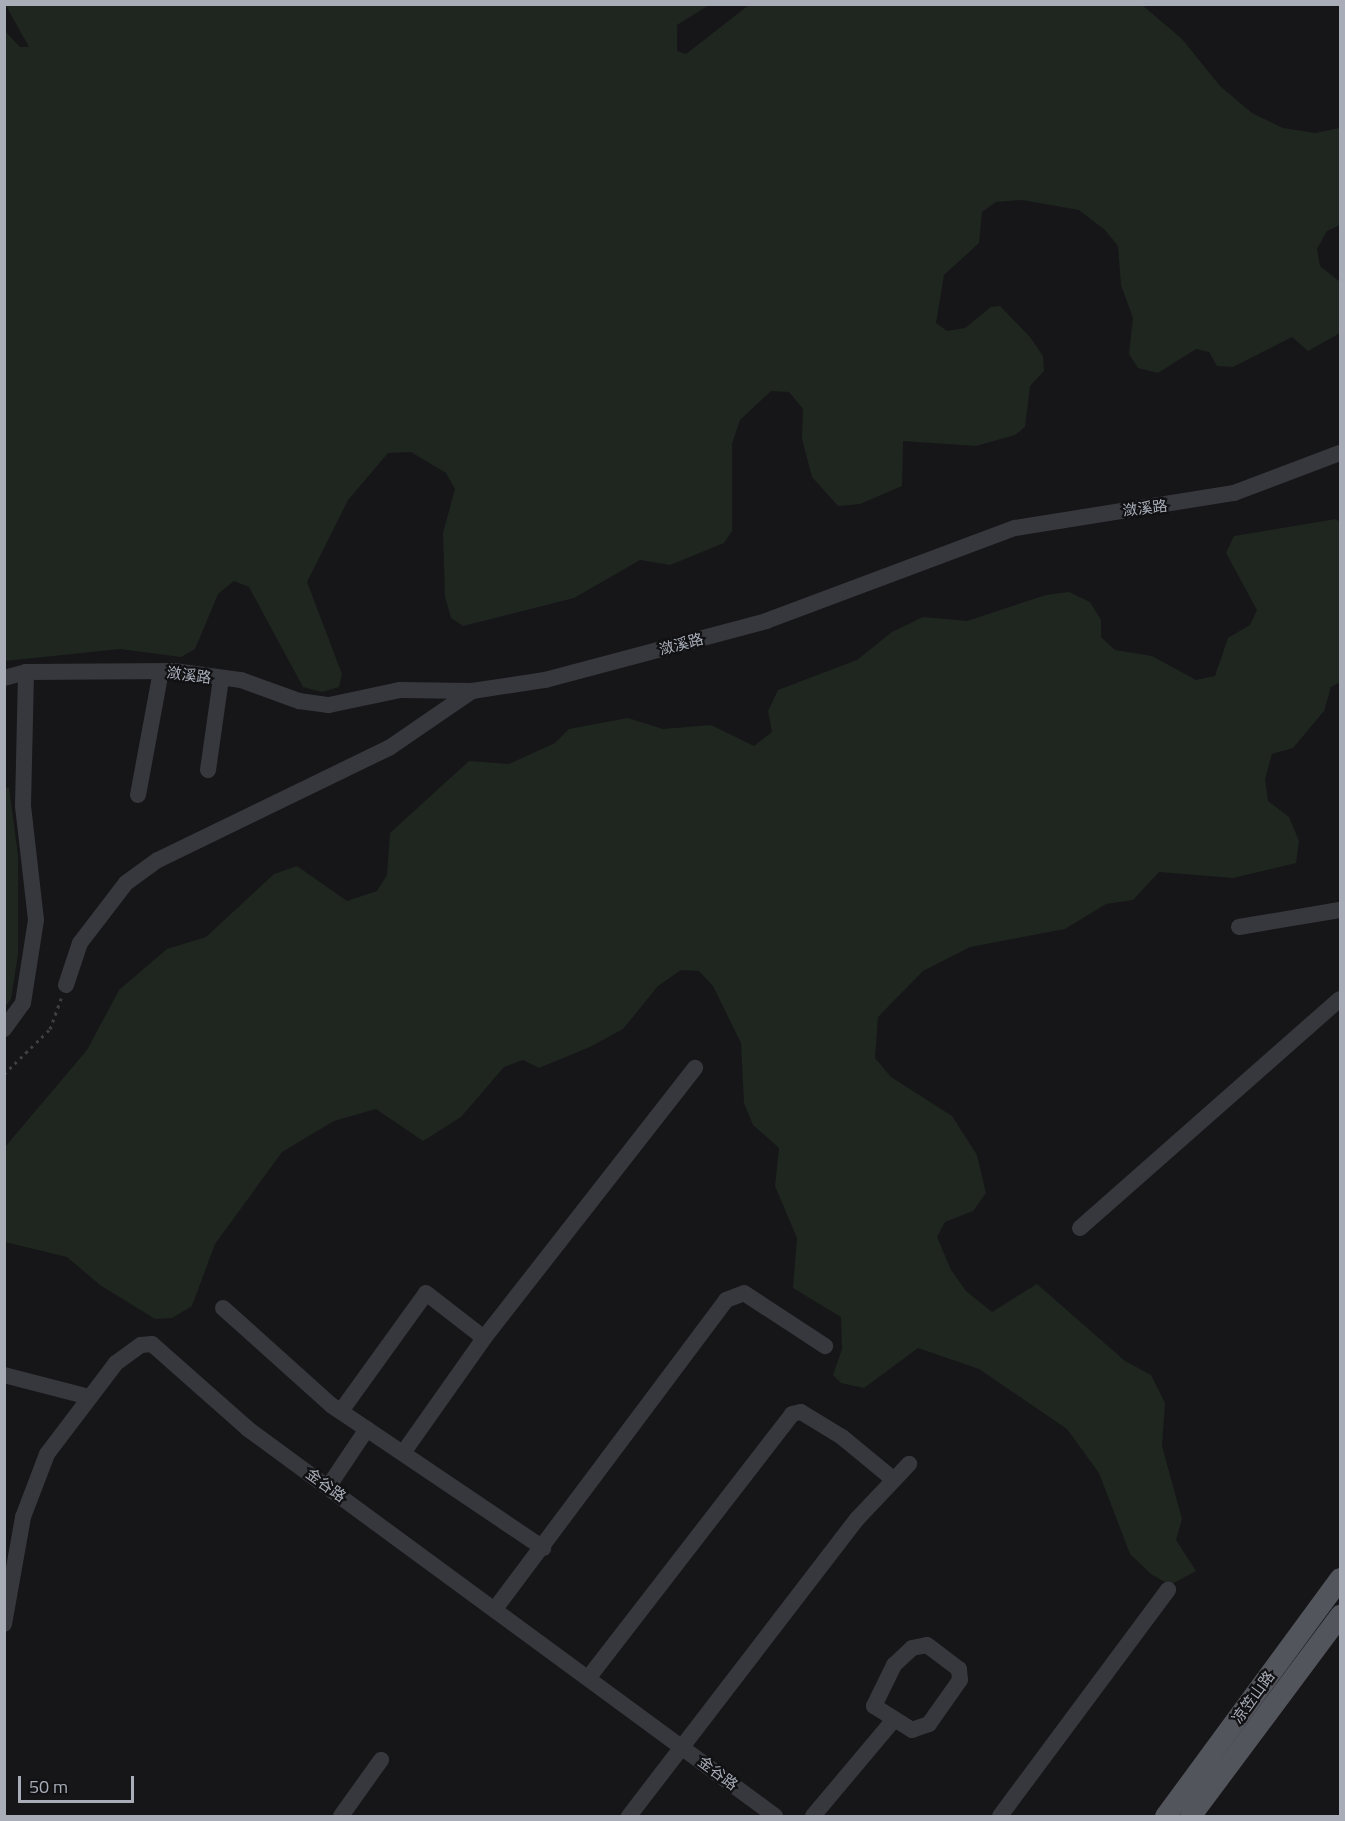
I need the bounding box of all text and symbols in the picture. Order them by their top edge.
street label: 潋溪路 [1122,496,1168,520]
street label: 潋溪路 [657,629,705,659]
street label: 潋溪路 [166,663,212,687]
street label: 金谷路 [303,1464,349,1506]
street label: 凉笠山路 [1228,1667,1278,1727]
street label: 金谷路 [695,1752,741,1794]
scale bar [21,1764,136,1802]
text: 50 m [29,1773,68,1800]

